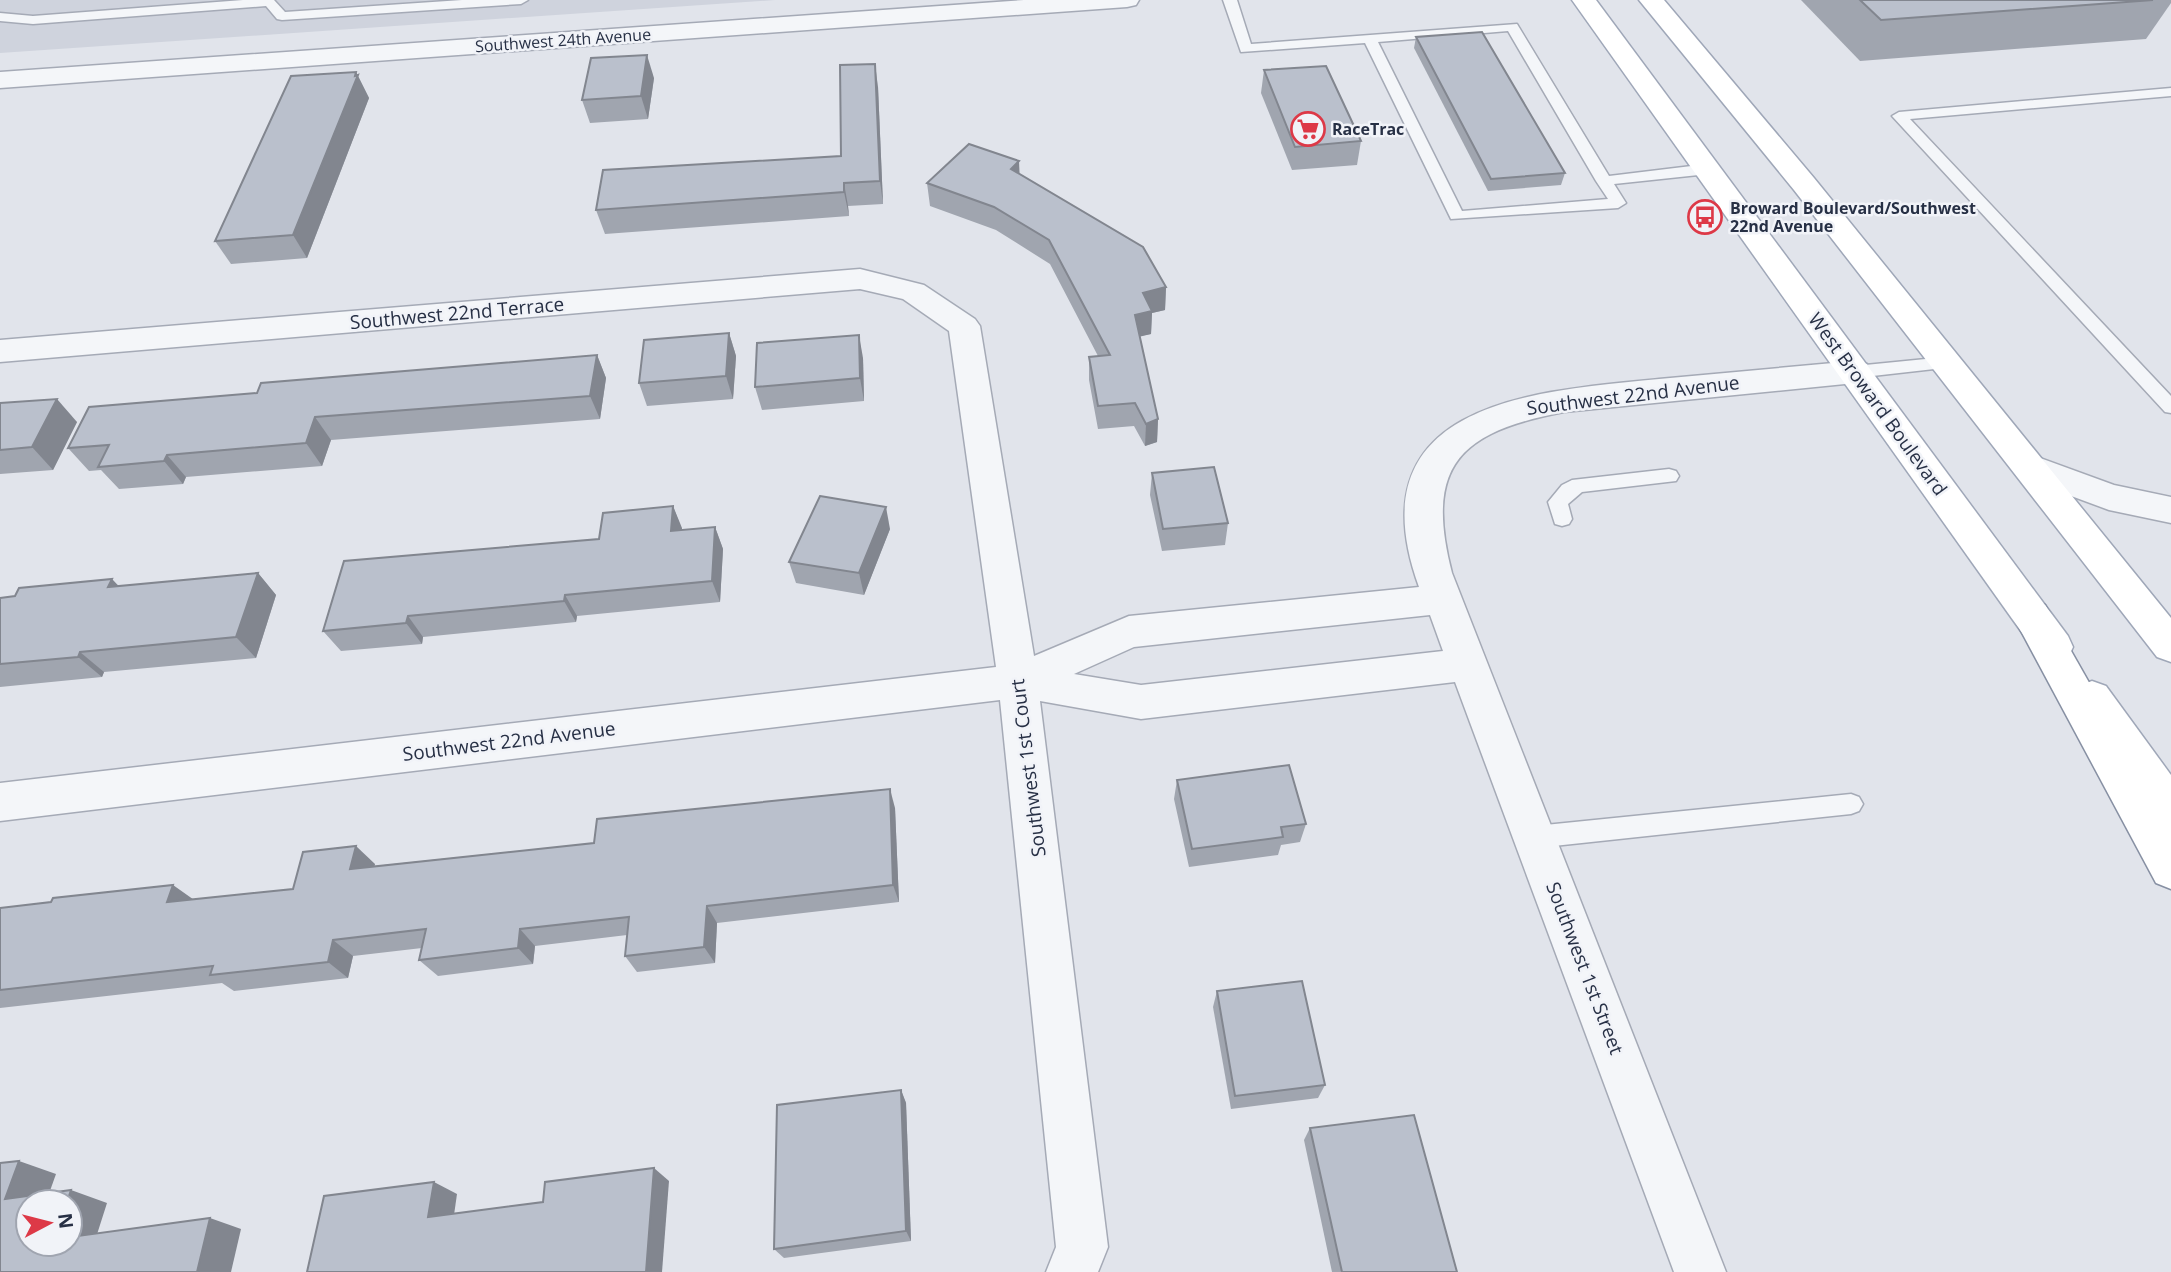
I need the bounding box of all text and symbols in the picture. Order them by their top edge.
street label: Southwest 24th Avenue [474,23,652,57]
supermarket icon: RaceTrac [1289,110,1327,148]
place label: RaceTrac [1332,118,1404,140]
place label: Broward Boulevard/Southwest 22nd Avenue [1730,197,1976,237]
bus stop icon: Broward Boulevard/Southwest 22nd Avenue [1686,198,1724,236]
street label: Southwest 22nd Terrace [349,291,565,335]
street label: West Broward Boulevard [1803,307,1953,501]
street label: Southwest 22nd Avenue [1525,369,1741,421]
street label: Southwest 1st Court [1004,677,1052,859]
street label: Southwest 22nd Avenue [401,715,617,767]
street label: Southwest 1st Street [1540,878,1630,1058]
north arrow [14,1188,84,1258]
text: N [52,1212,80,1230]

